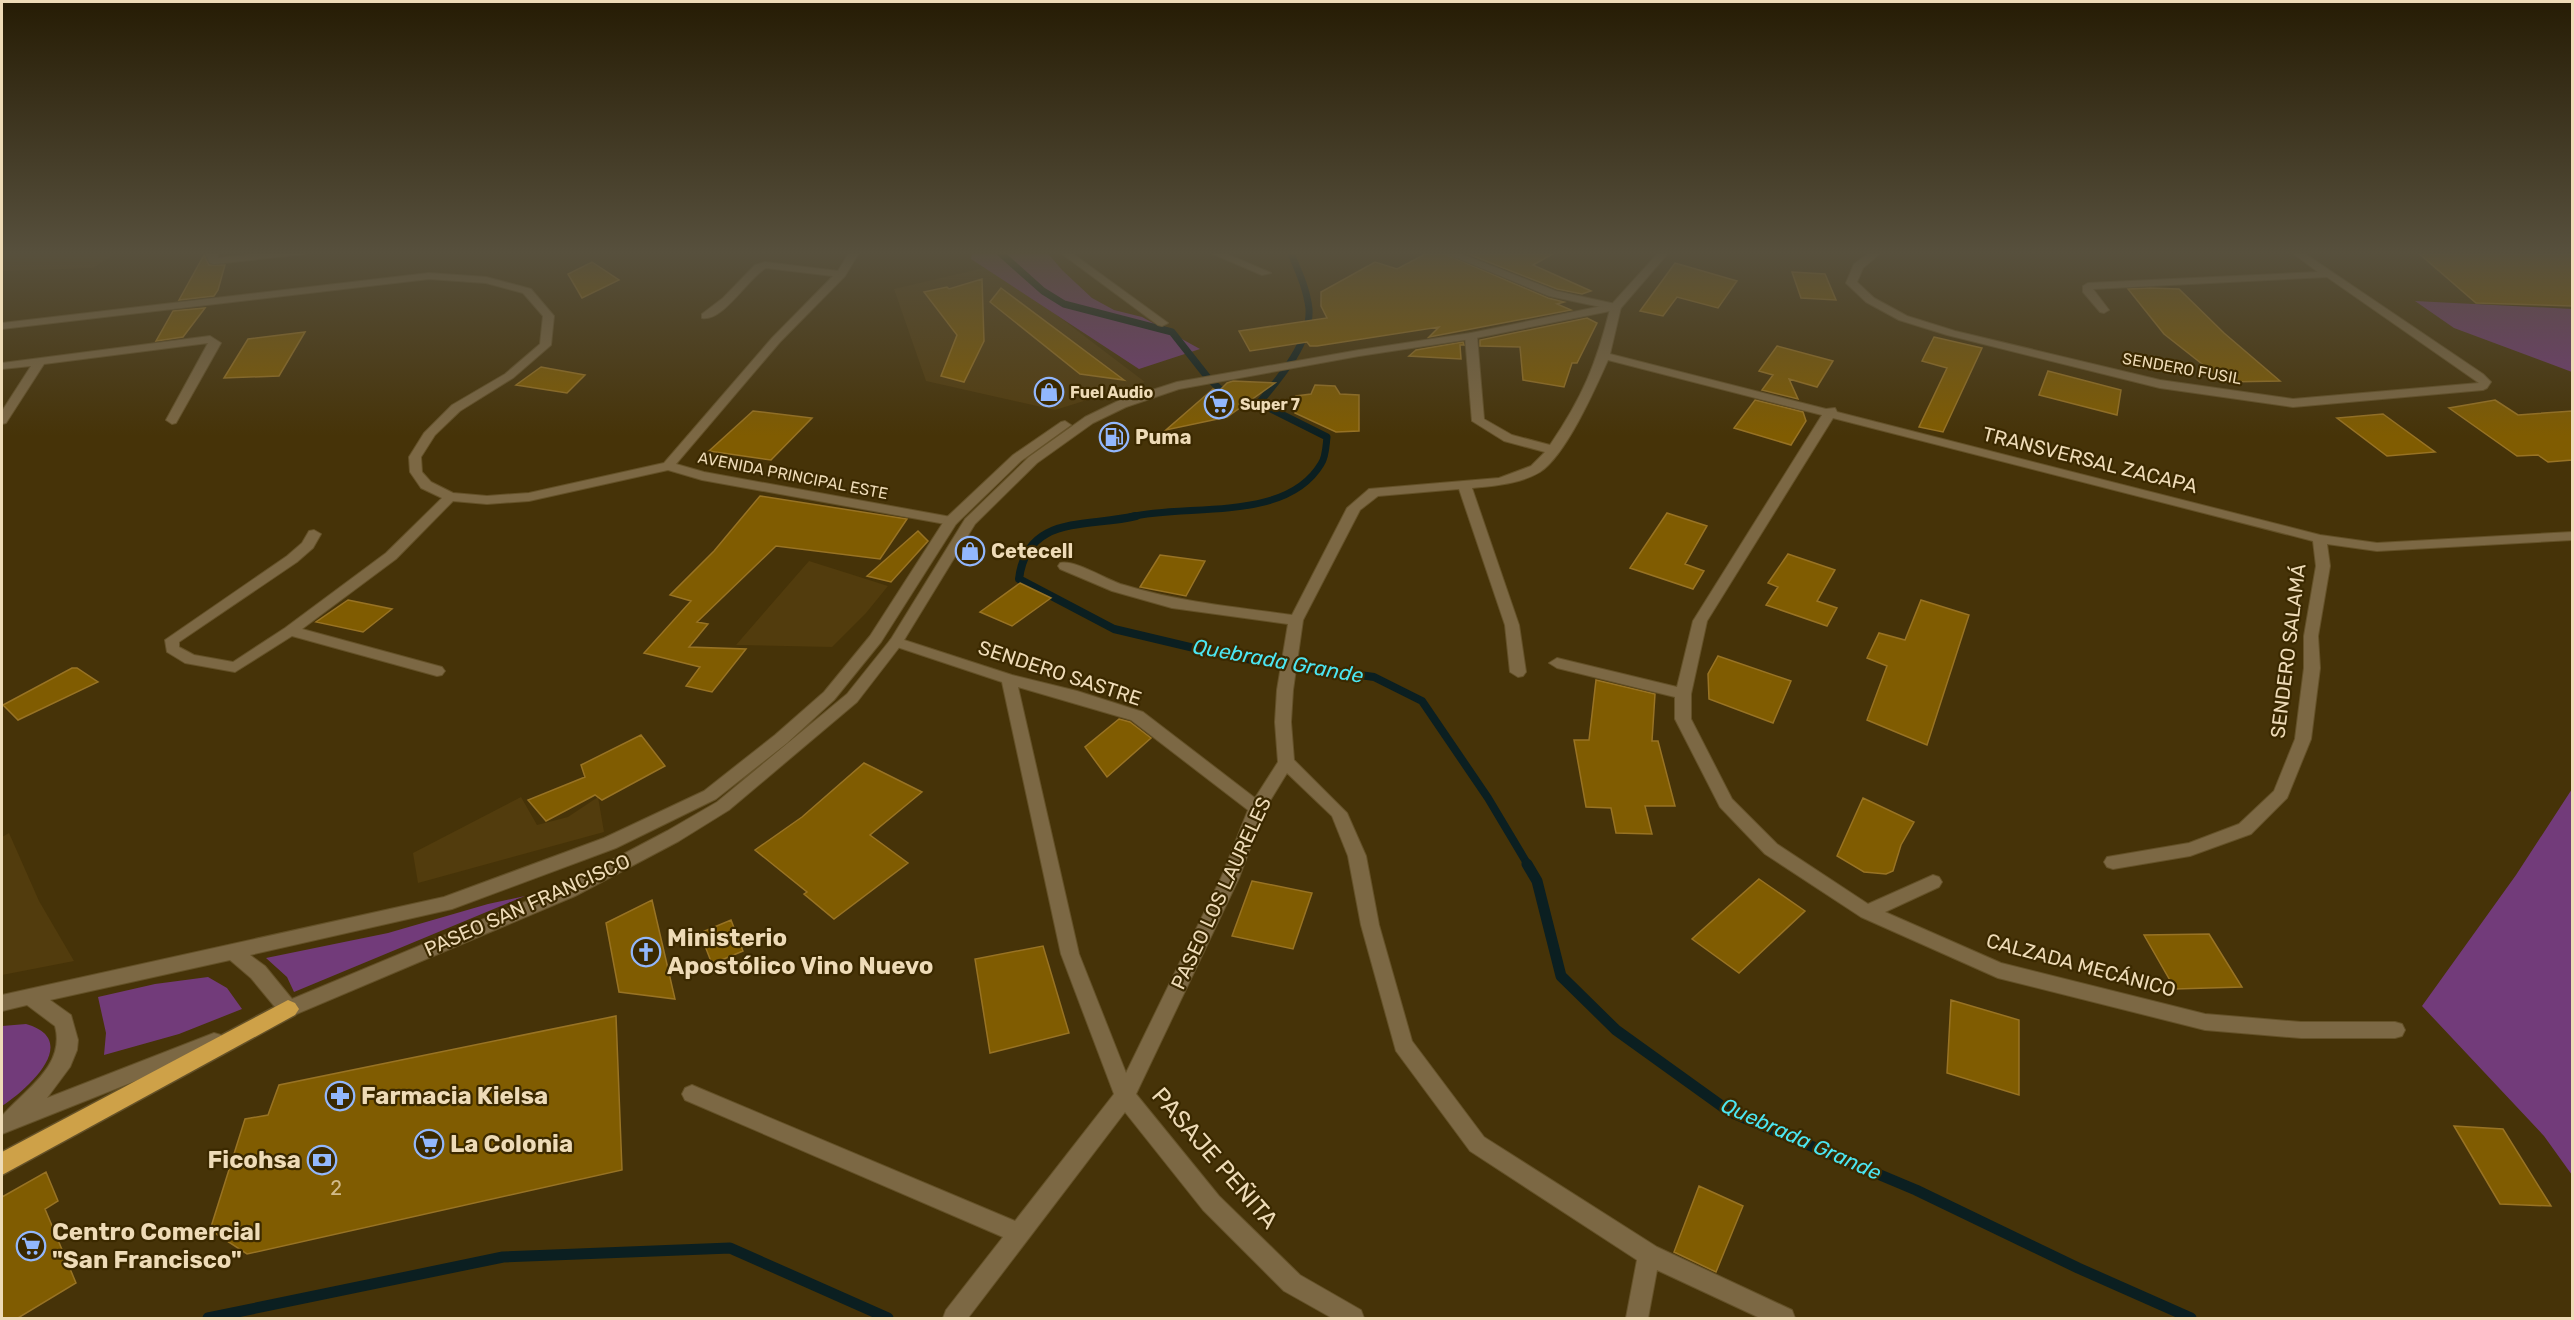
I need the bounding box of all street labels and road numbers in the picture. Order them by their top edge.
street label: SENDERO FUSIL [2121,349,2243,388]
street label: TRANSVERSAL ZACAPA [1980,422,2200,498]
street label: AVENIDA PRINCIPAL ESTE [696,448,890,503]
street label: SENDERO SALAMÁ [2265,562,2311,740]
street label: SENDERO SASTRE [975,635,1145,711]
street label: PASEO LOS LAURELES [1166,793,1276,993]
street label: PASEO SAN FRANCISCO [420,849,634,961]
street label: CALZADA MECÁNICO [1984,928,2178,1002]
street label: PASAJE PEÑITA [1146,1082,1284,1234]

